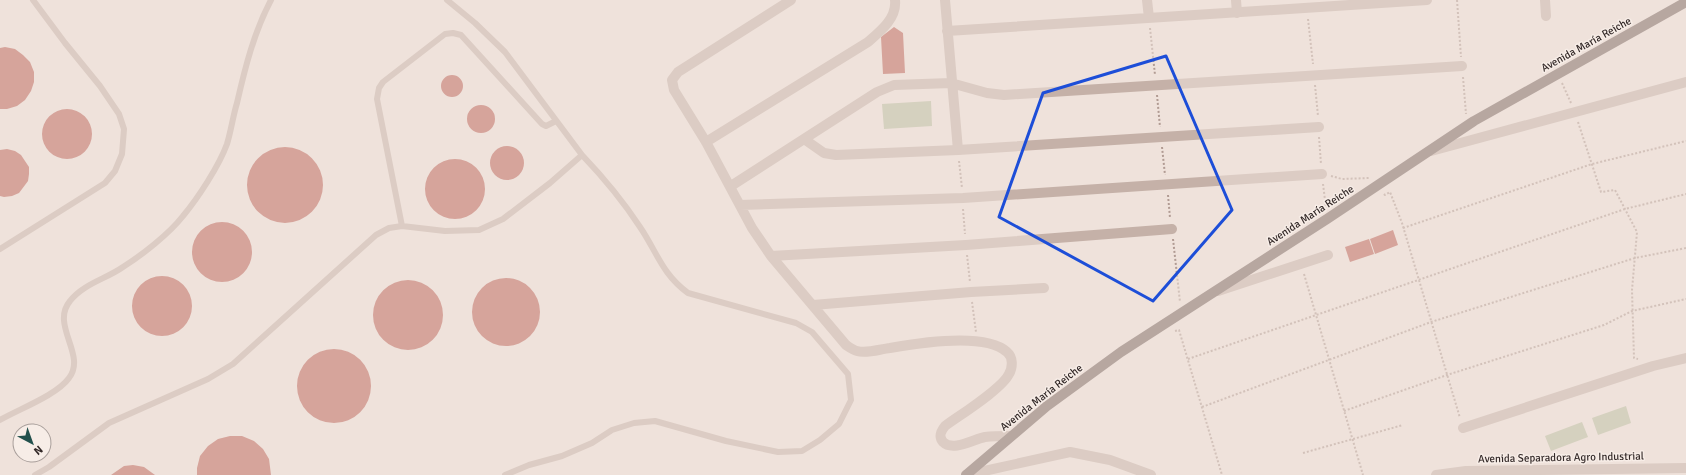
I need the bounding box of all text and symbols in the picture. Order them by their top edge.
street label: Avenida María Reiche [1539,14,1634,75]
street label: Avenida María Reiche [1264,182,1356,248]
street label: Avenida María Reiche [997,361,1085,434]
north arrow [12,423,52,463]
text: N [31,443,45,458]
street label: Avenida Separadora Agro Industrial [1478,450,1644,465]

